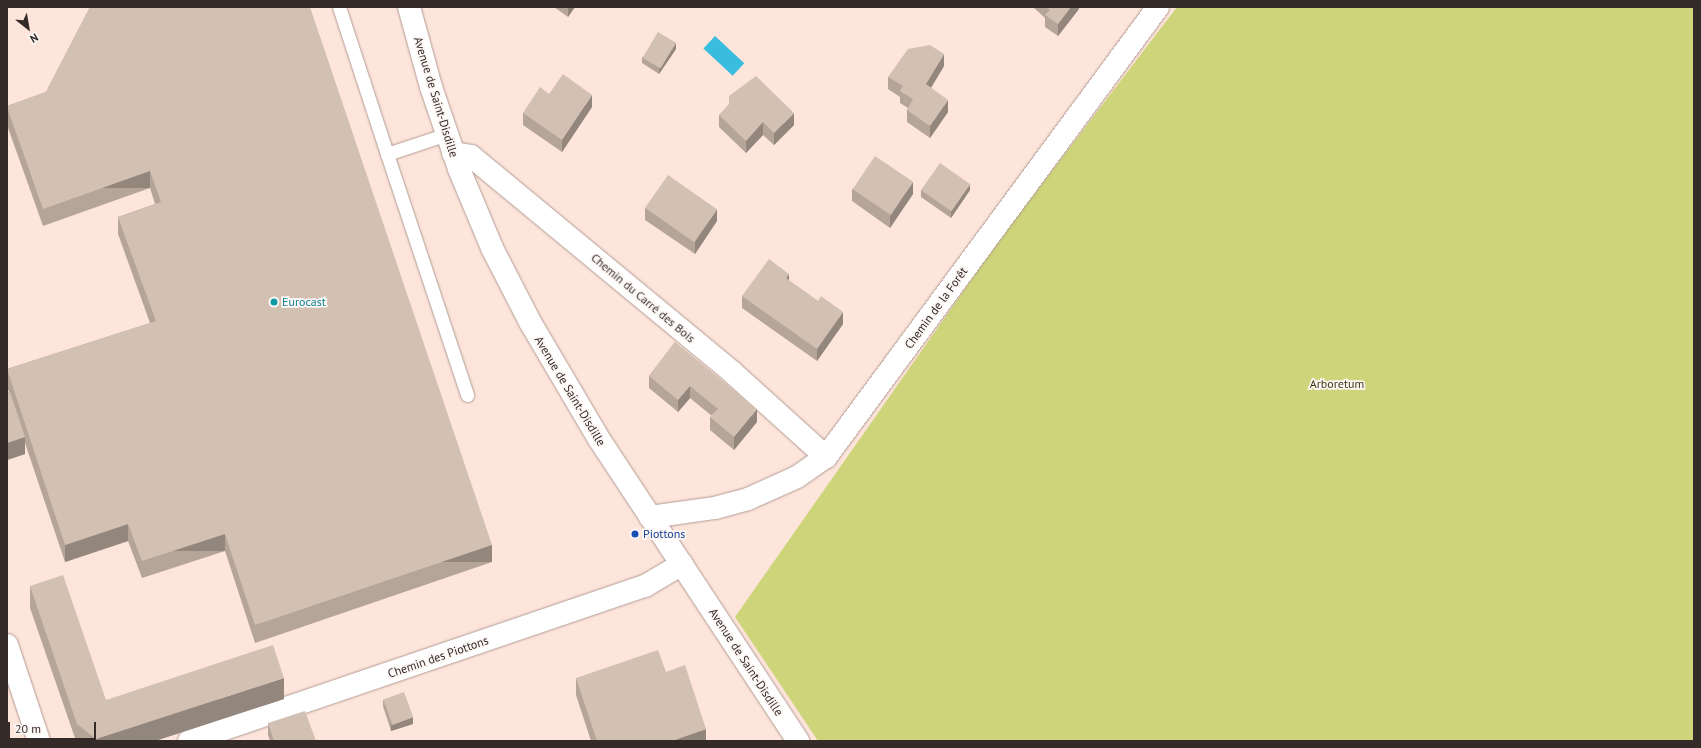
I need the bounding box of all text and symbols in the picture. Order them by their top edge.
north arrow [8,8,48,48]
text: N [27,30,41,46]
street label: Avenue de Saint-Disdille [411,35,461,159]
street label: Chemin du Carré des Bois [588,250,698,346]
street label: Chemin de la Forêt [902,264,970,352]
place label: Eurocast [282,295,326,309]
marker: Eurocast [269,297,279,307]
street label: Avenue de Saint-Disdille [532,334,608,448]
park label: Arboretum [1310,377,1364,391]
place label: Piottons [643,527,685,541]
marker: Piottons [630,529,640,539]
street label: Avenue de Saint-Disdille [706,605,786,719]
street label: Chemin des Piottons [386,633,490,681]
scale bar [10,714,98,740]
text: 20 m [15,721,41,736]

